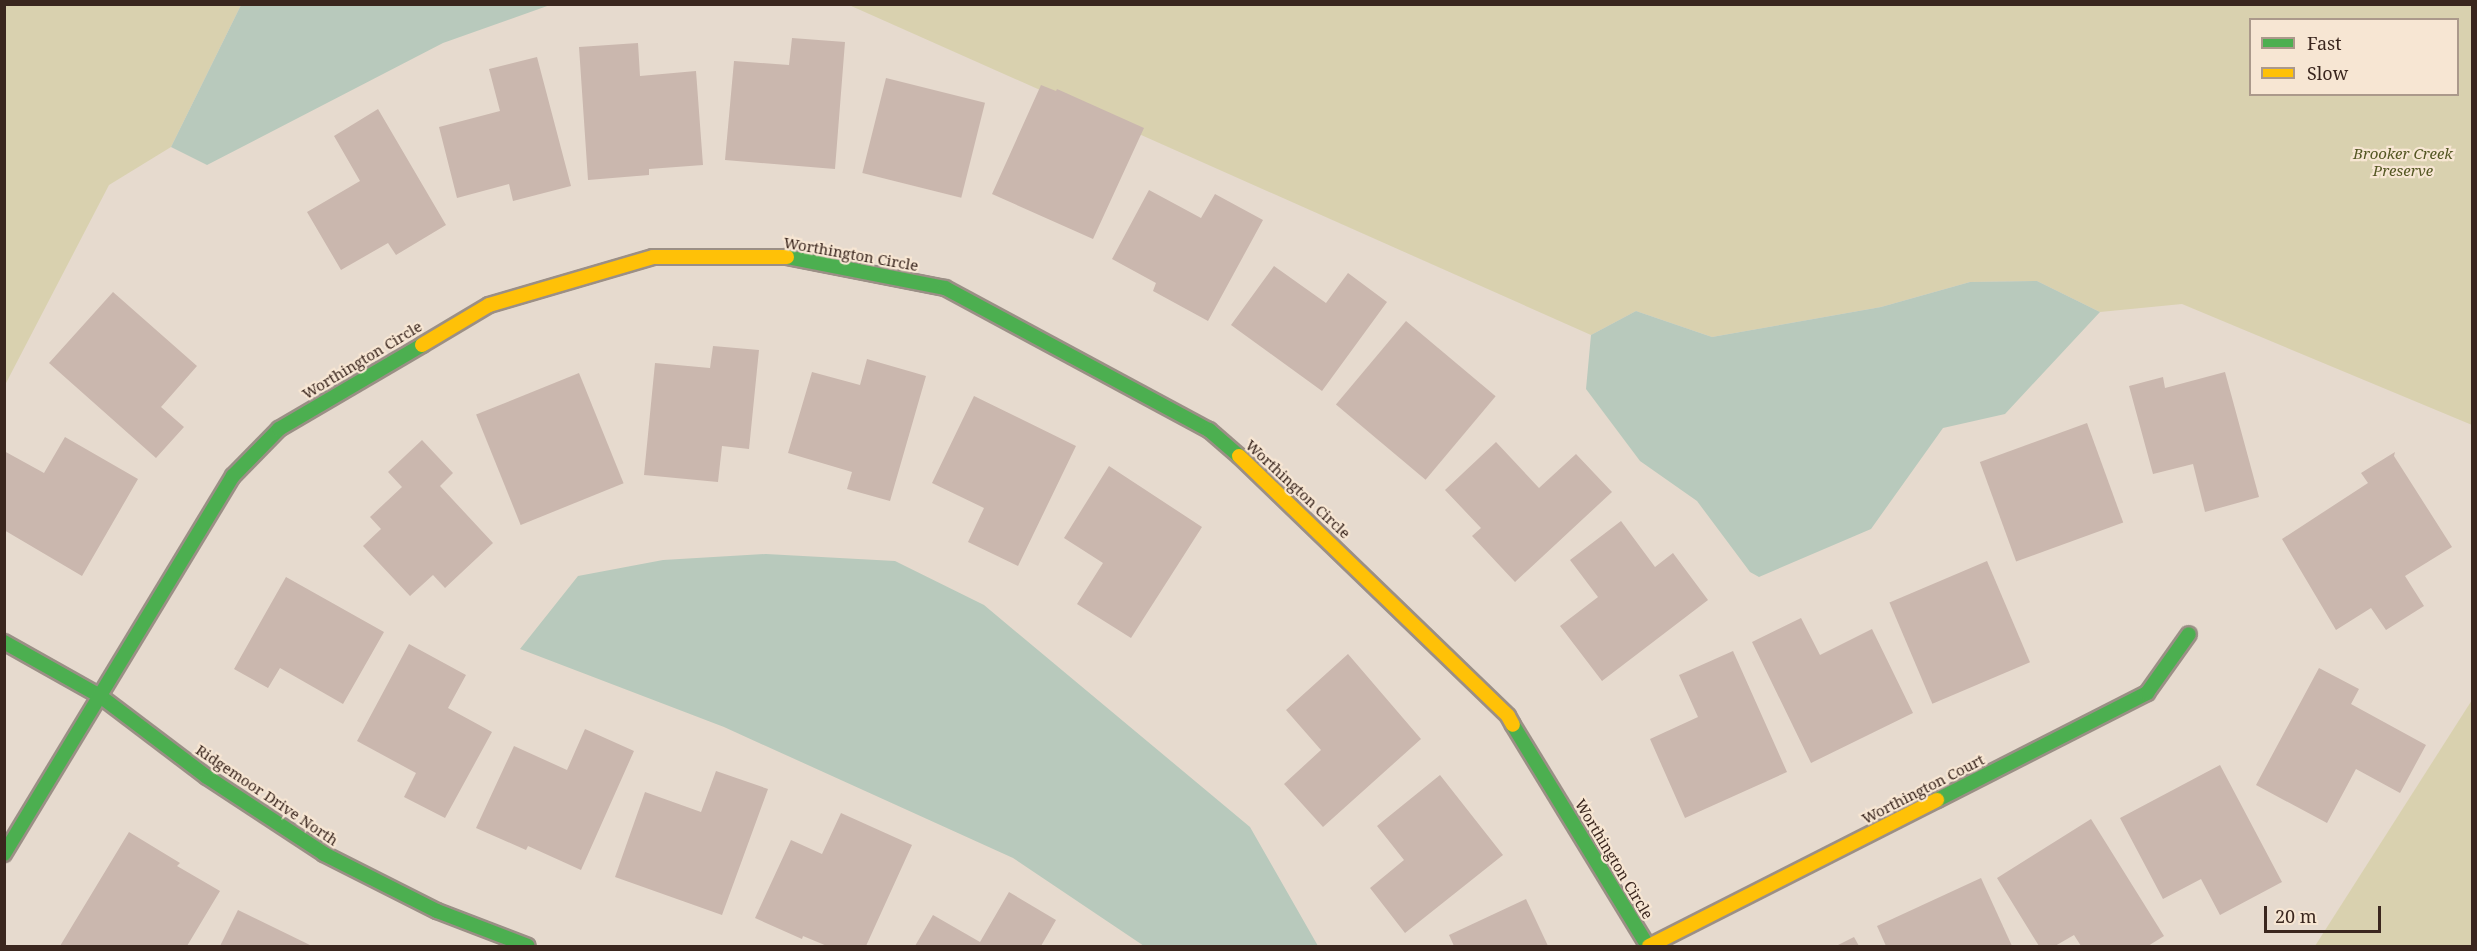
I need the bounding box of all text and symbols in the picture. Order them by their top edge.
legend [2249,18,2459,96]
text: Fast [2307,31,2342,55]
text: Slow [2307,61,2348,85]
park label: Brooker Creek Preserve [2353,144,2453,179]
street label: Worthington Circle [782,233,920,275]
street label: Worthington Circle [299,317,425,403]
street label: Worthington Circle [1242,436,1354,542]
street label: Ridgemoor Drive North [192,741,342,849]
street label: Worthington Court [1859,750,1987,828]
street label: Worthington Circle [1571,796,1657,922]
scale bar [2267,894,2384,932]
text: 20 m [2275,904,2317,928]

